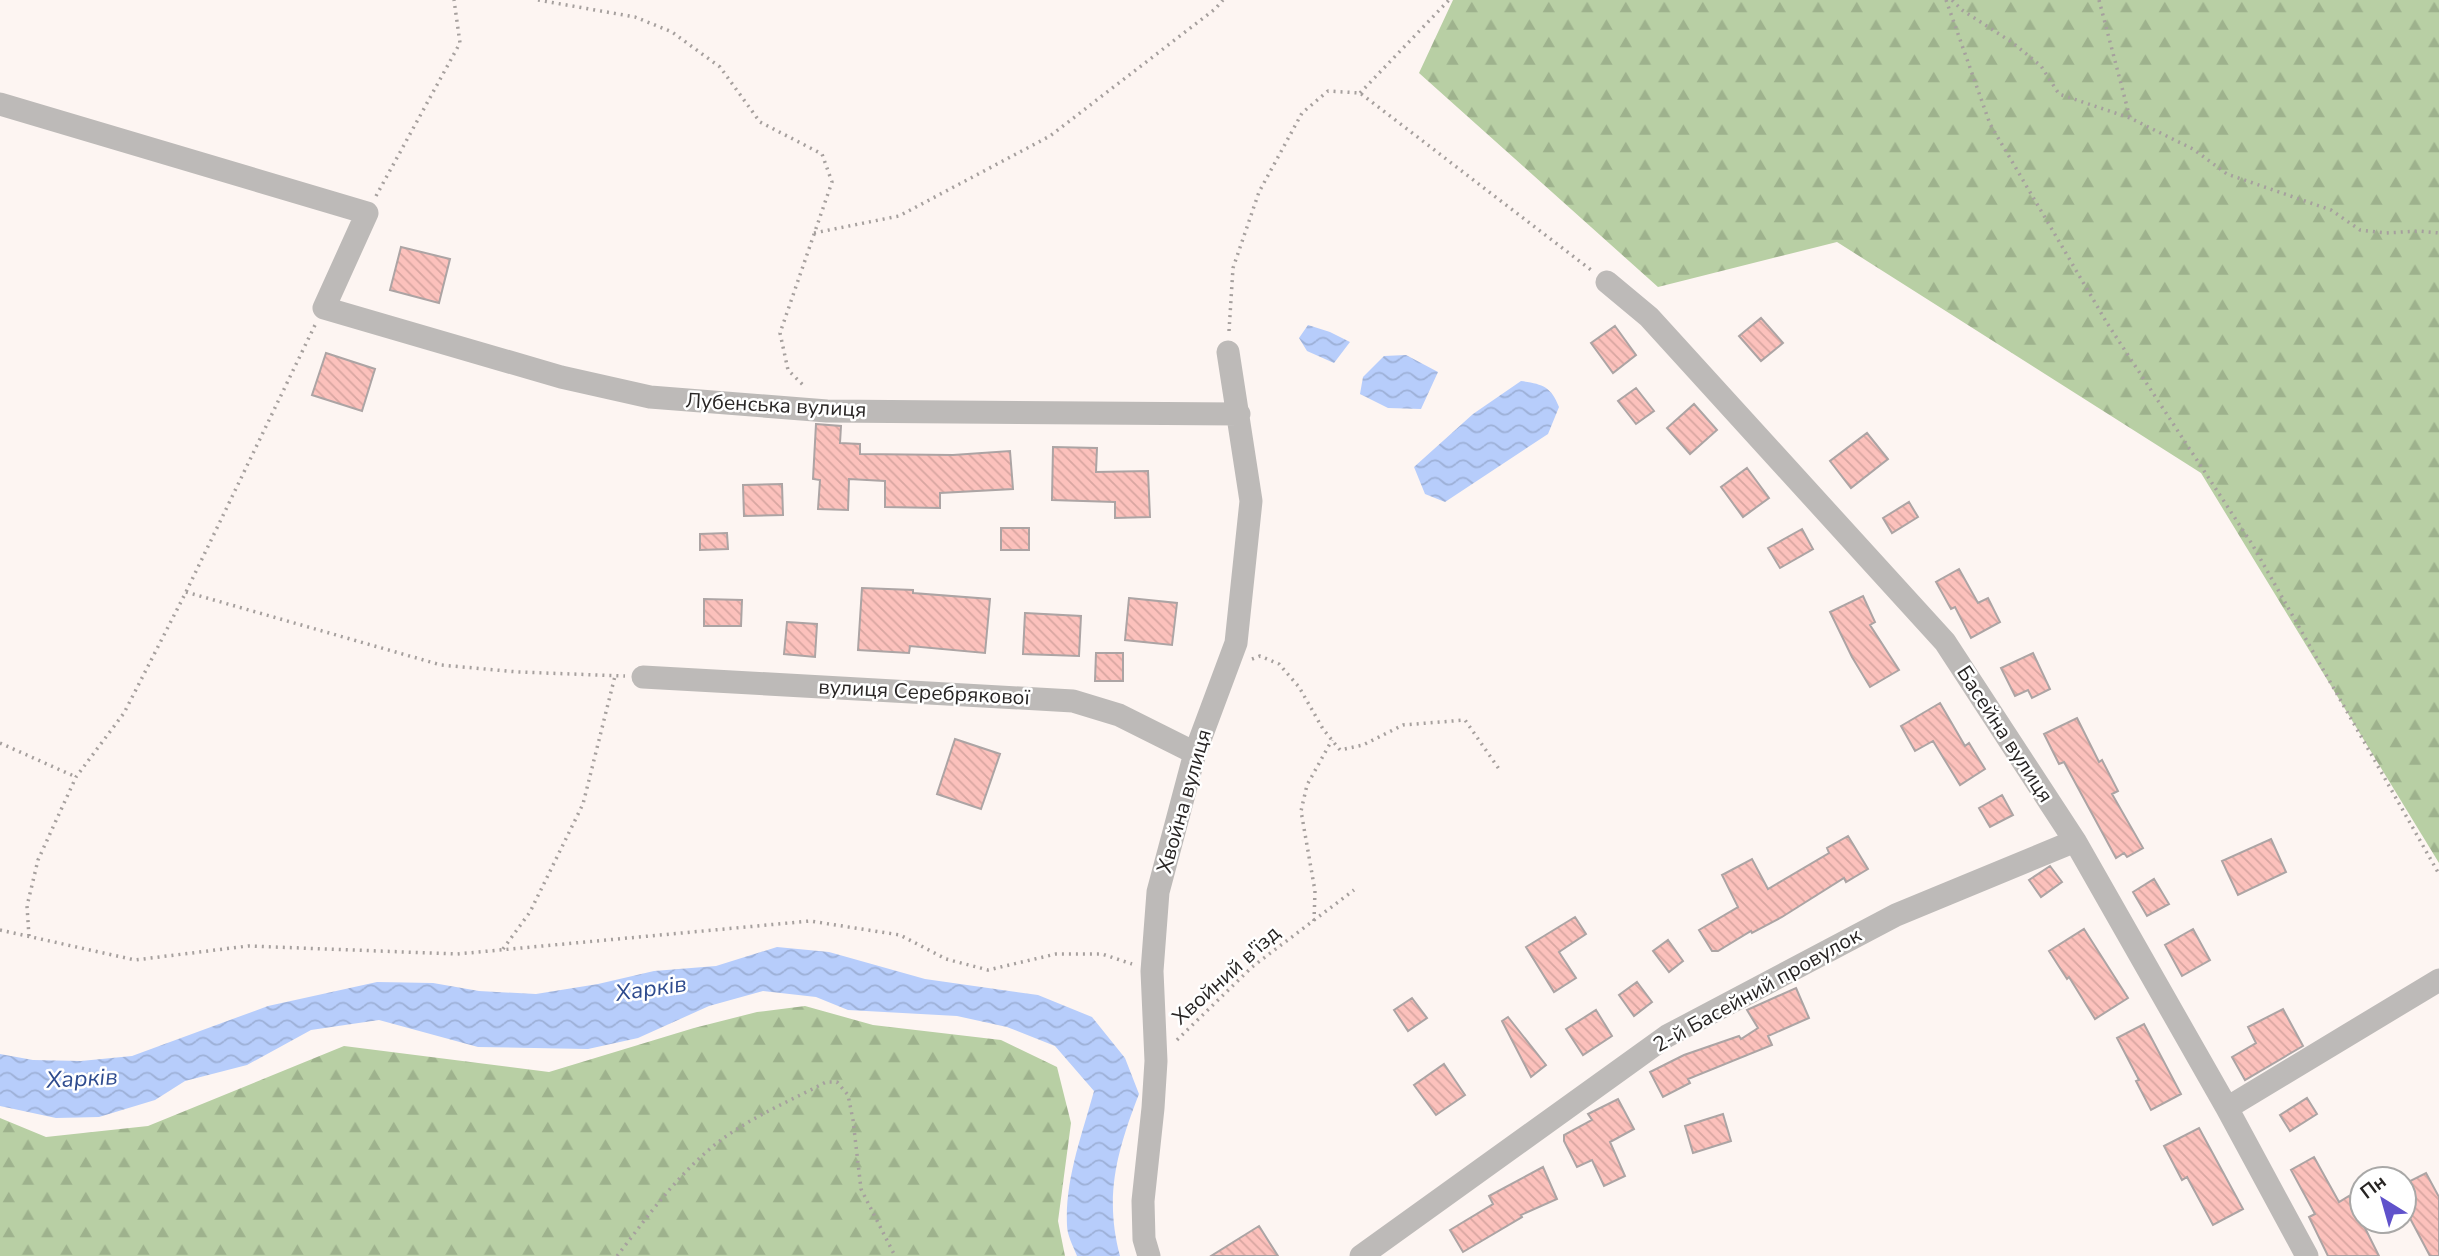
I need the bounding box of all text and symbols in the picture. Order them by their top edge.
street label: Лубeнська вулиця [685,386,867,424]
street label: Басейна вулиця [1950,660,2060,808]
street label: вулиця Серебрякової [818,672,1031,712]
street label: Хвойна вулиця [1150,726,1218,876]
street label: Хвойний в'їзд [1166,919,1286,1031]
street label: 2-й Басейний провулок [1648,921,1867,1059]
water label: Харків [613,968,688,1009]
water label: Харків [45,1061,118,1096]
north arrow [2348,1165,2418,1235]
text: Пн [2355,1169,2392,1205]

